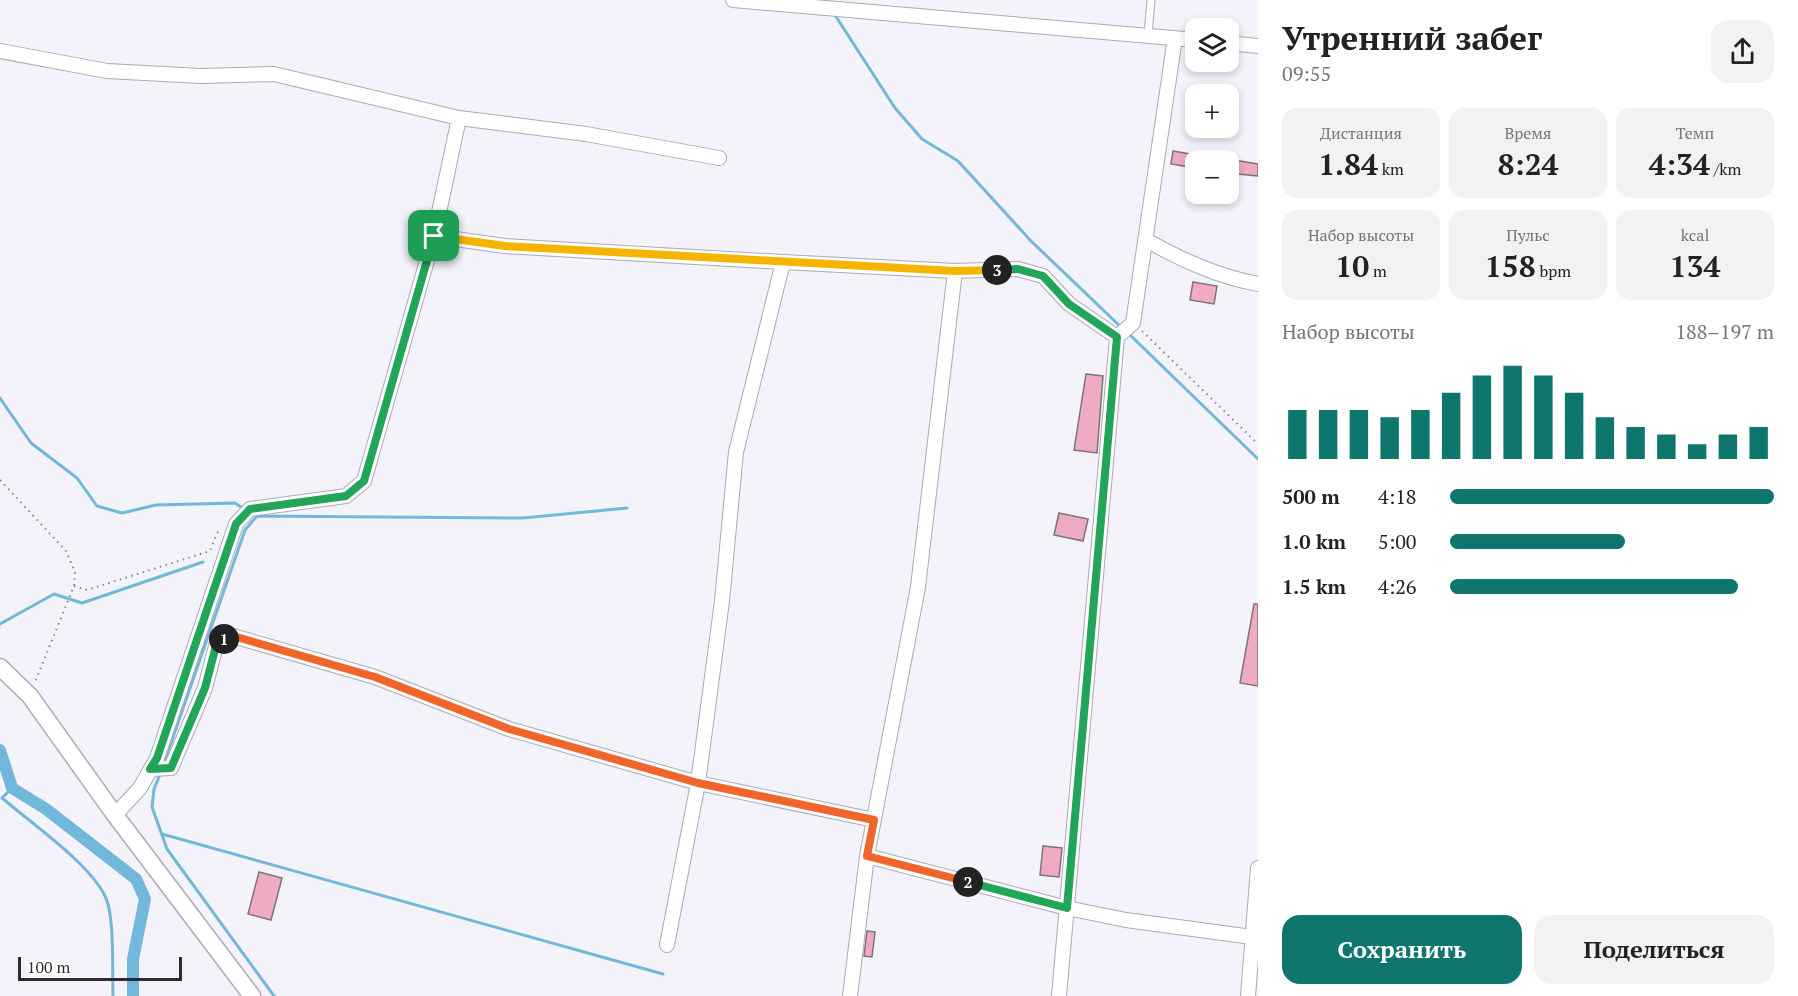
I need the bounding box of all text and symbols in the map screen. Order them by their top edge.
text: Утренний забег [1282,16,1542,59]
map controls [1185,18,1239,204]
button: layers [1185,18,1239,72]
button: share [1711,20,1774,83]
text: 09:55 [1282,60,1331,87]
button: + [1185,84,1239,138]
text: Дистанция [1320,122,1402,144]
text: Время [1504,122,1552,144]
text: Темп [1676,122,1714,144]
text: 1.84 [1318,144,1378,184]
text: 8:24 [1497,144,1559,184]
text: 4:34 [1649,144,1710,184]
button: − [1185,150,1239,204]
text: km [1378,158,1404,180]
text: /km [1710,158,1741,180]
pin [408,210,459,261]
icon: arrive [417,219,450,252]
text: Набор высоты [1308,224,1414,246]
text: Пульс [1506,224,1550,246]
text: kcal [1681,224,1709,246]
text: 10 [1335,246,1369,286]
text: 158 [1485,246,1536,286]
text: 134 [1670,246,1720,286]
pin: 3 [982,255,1012,285]
text: 3 [992,259,1002,281]
text: m [1369,260,1387,282]
text: bpm [1536,260,1571,282]
text: Набор высоты [1282,318,1415,345]
text: 188–197 m [1675,318,1774,345]
text: 500 m [1282,483,1340,510]
text: 4:18 [1378,483,1417,510]
text: 1.0 km [1282,528,1346,555]
text: 5:00 [1378,528,1417,555]
text: 1.5 km [1282,573,1346,600]
text: 4:26 [1378,573,1417,600]
pin: 1 [209,624,239,654]
text: 1 [219,628,229,650]
pin: 2 [953,867,983,897]
text: 2 [963,871,973,893]
button: Сохранить [1282,915,1522,984]
button: Поделиться [1534,915,1774,984]
scale bar [18,954,182,982]
text: 100 m [27,956,70,978]

